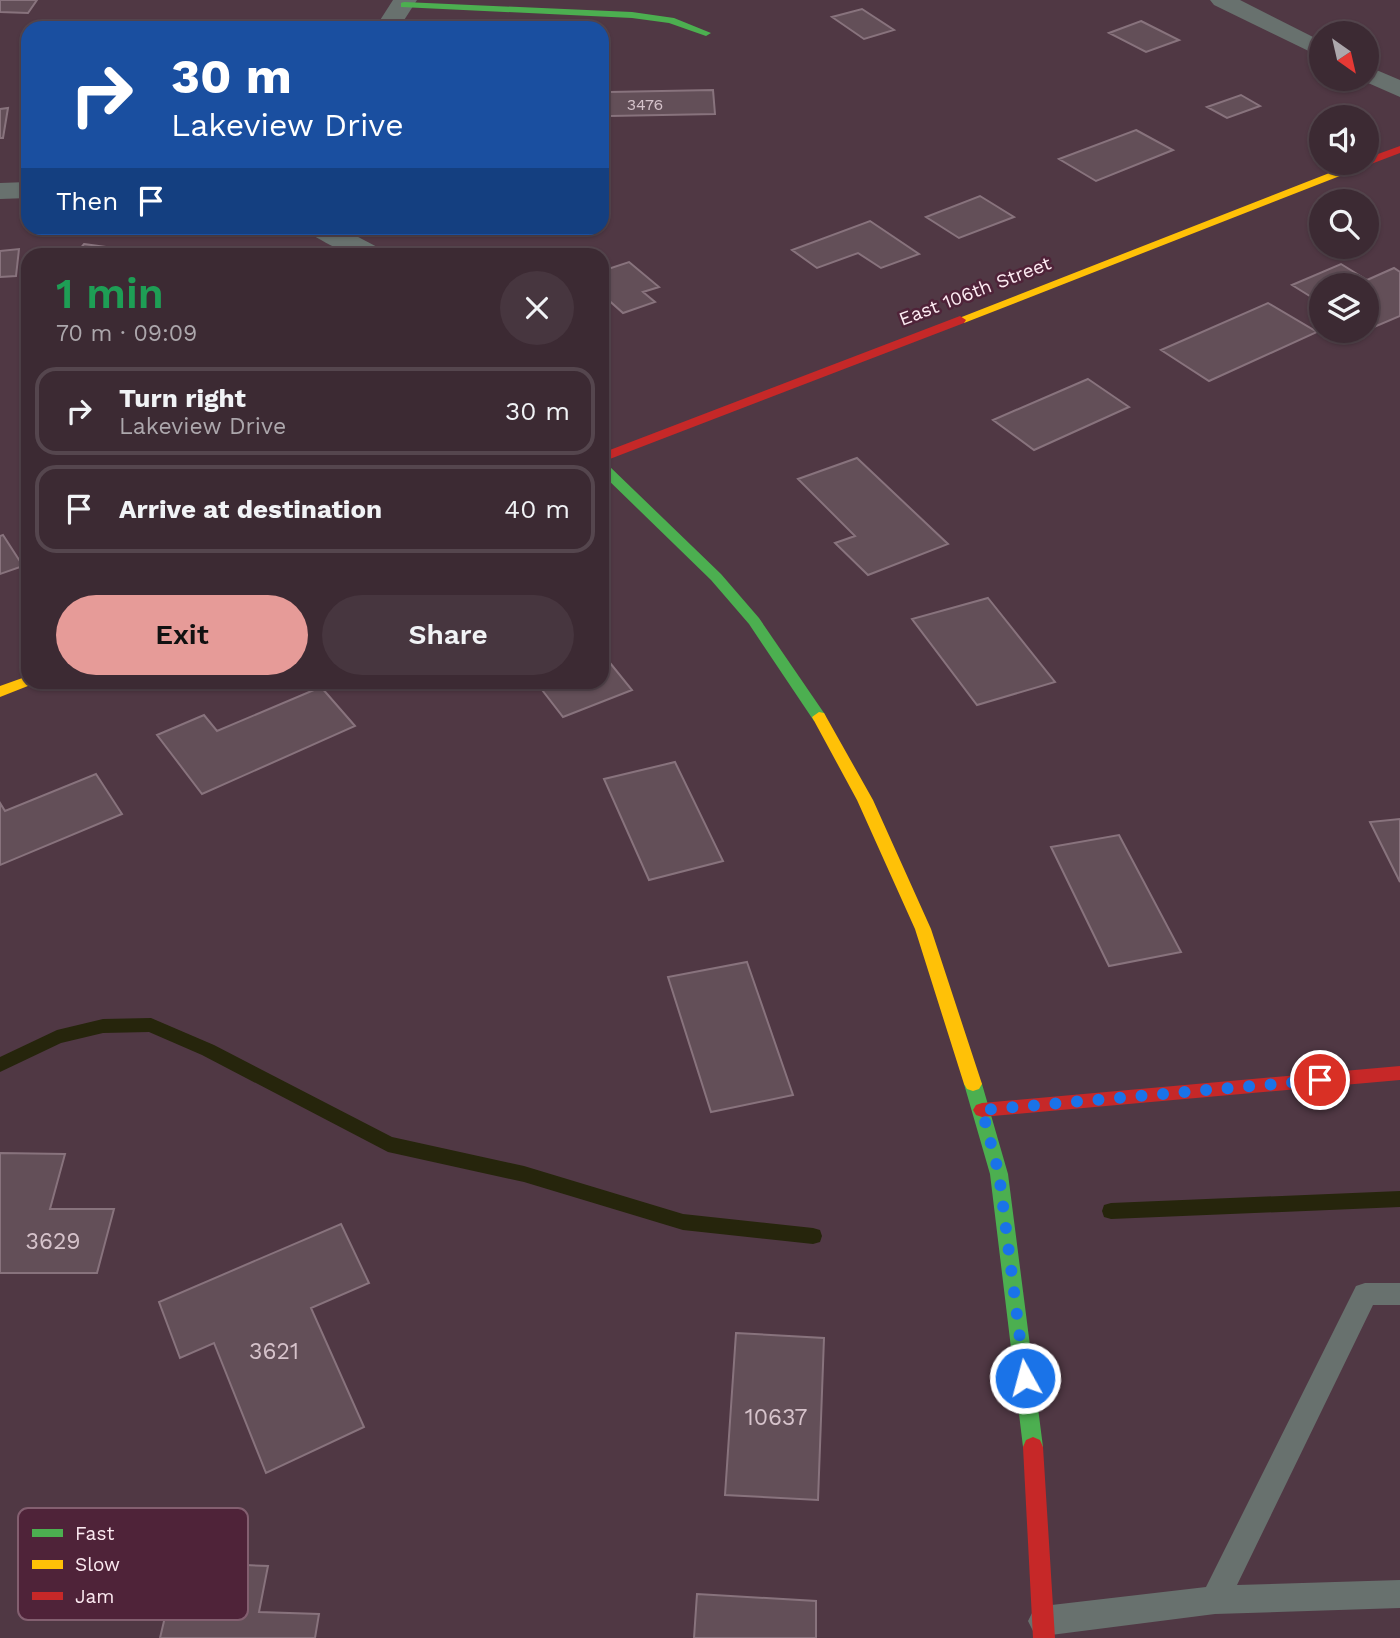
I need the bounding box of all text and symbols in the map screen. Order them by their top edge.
north arrow [1309,21,1379,91]
map controls [1309,21,1379,343]
text: 30 m [171,47,292,105]
icon: right [56,49,147,140]
house number: 3476 [627,95,663,114]
button: sound [1309,105,1379,175]
text: Lakeview Drive [171,106,404,144]
icon: arrive [132,182,170,220]
text: Then [56,186,118,216]
button: search [1309,189,1379,259]
street label: East 106th Street [896,251,1054,331]
text: 1 min [56,269,164,318]
button: close [500,271,574,345]
button: layers [1309,273,1379,343]
text: 70 m · 09:09 [56,320,197,347]
text: Turn right [119,383,246,413]
icon: right [60,392,98,430]
text: 30 m [505,396,570,426]
text: Lakeview Drive [119,413,286,440]
icon: arrive [60,490,98,528]
text: Arrive at destination [119,494,382,524]
text: 40 m [504,494,570,524]
button: Exit [56,595,308,675]
button: Share [322,595,574,675]
pin [1290,1050,1350,1110]
icon: arrive [1301,1061,1339,1099]
house number: 3629 [26,1228,81,1255]
house number: 3621 [249,1338,299,1365]
position arrow [988,1341,1062,1415]
house number: 10637 [745,1404,807,1431]
legend [18,1508,248,1620]
text: Fast [75,1522,114,1545]
text: Slow [75,1553,120,1576]
text: Jam [75,1585,114,1608]

